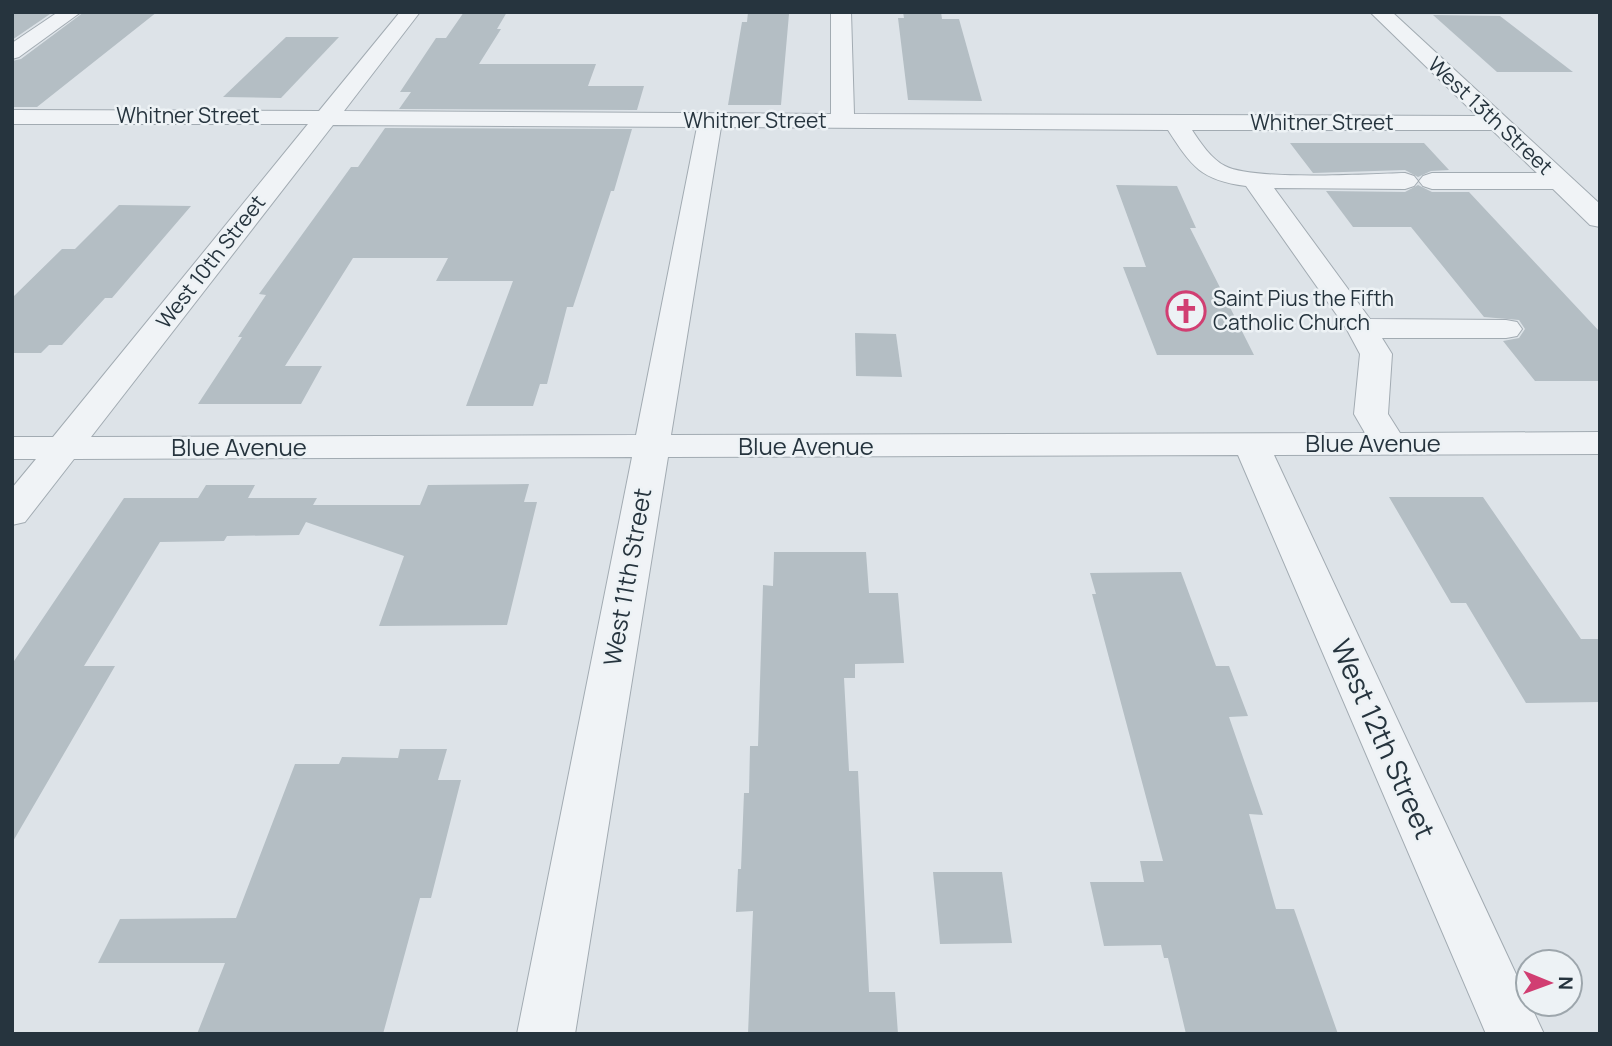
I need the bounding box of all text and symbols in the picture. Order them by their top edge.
street label: West 13th Street [1422,50,1559,180]
street label: Whitner Street [116,101,260,129]
street label: Whitner Street [683,106,827,134]
street label: Whitner Street [1250,108,1394,136]
street label: West 10th Street [149,189,271,334]
place label: Saint Pius the Fifth Catholic Church [1213,284,1394,336]
church icon: Saint Pius the Fifth Catholic Church [1165,290,1207,332]
street label: Blue Avenue [1305,426,1441,459]
street label: Blue Avenue [738,429,874,462]
street label: Blue Avenue [171,430,307,463]
street label: West 11th Street [595,485,658,668]
street label: West 12th Street [1323,633,1445,845]
north arrow [1514,948,1584,1018]
text: N [1553,976,1579,990]

